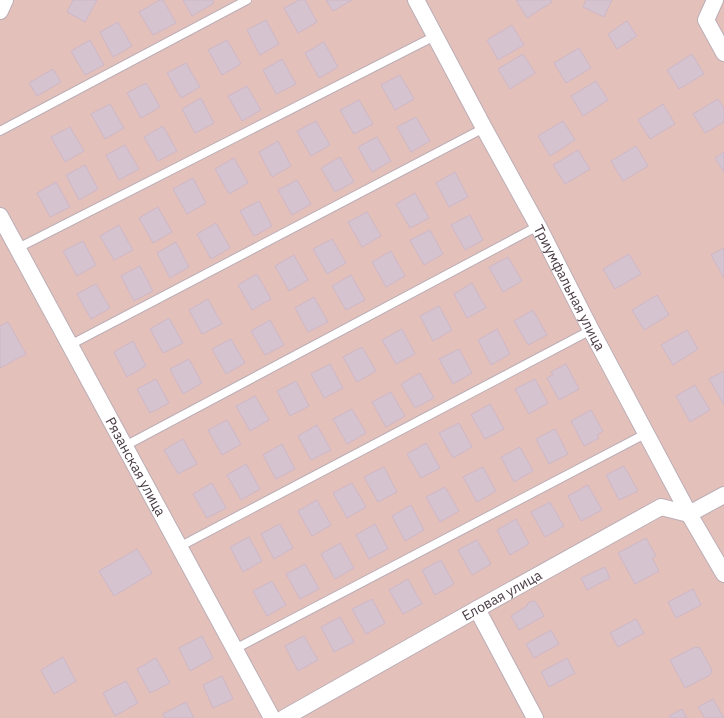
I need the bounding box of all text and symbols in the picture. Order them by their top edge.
street label: Триумфальная улица [530,222,610,354]
street label: Рязанская улица [102,414,170,520]
street label: Еловая улица [459,566,545,625]

